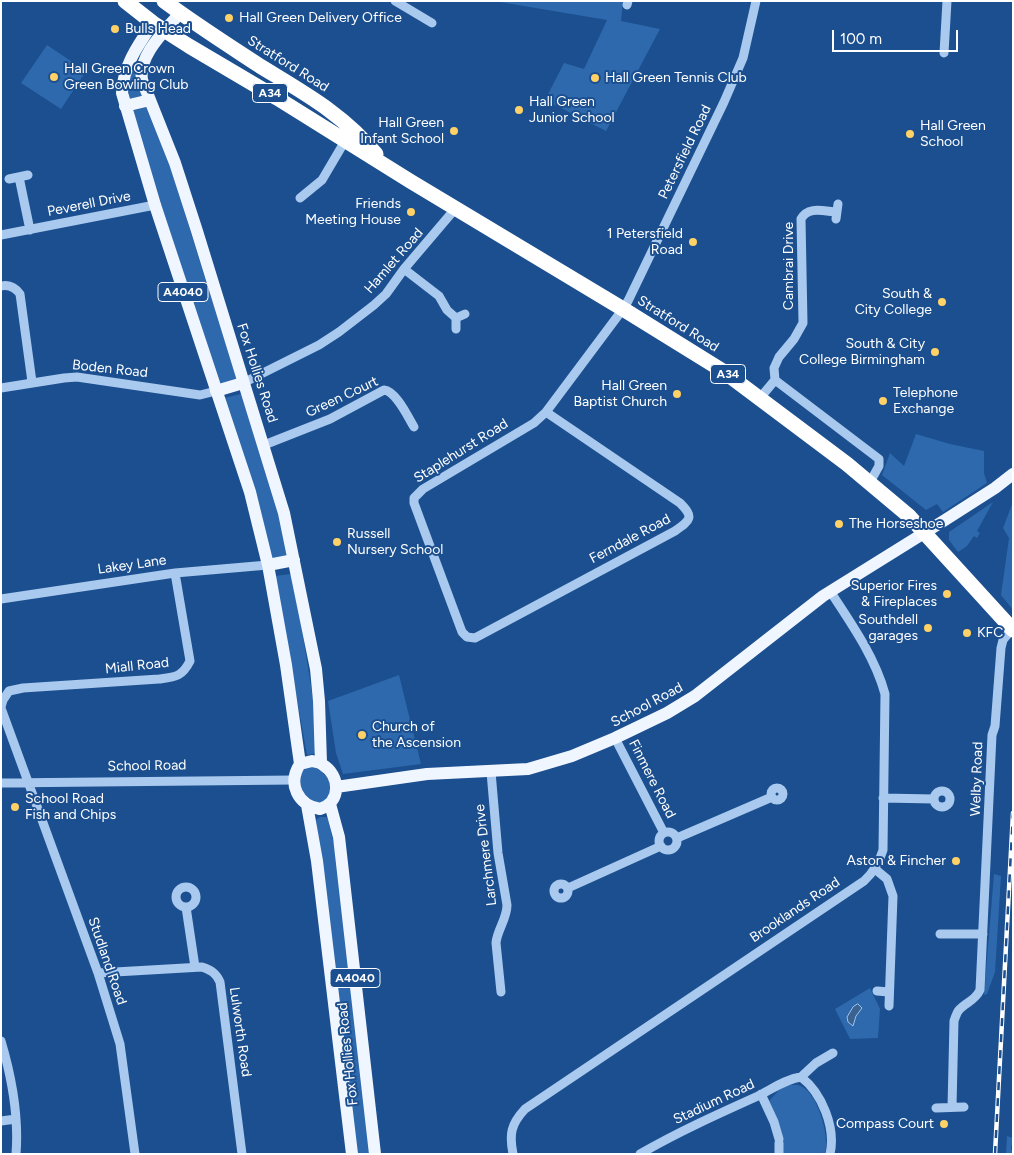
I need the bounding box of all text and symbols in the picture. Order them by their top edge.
place label: Hall Green Delivery Office [239,10,402,26]
marker: Hall Green Delivery Office [223,12,235,24]
scale bar [834,20,960,52]
place label: Bulls Head [125,21,191,37]
marker: Bulls Head [109,23,121,35]
text: 100 m [840,30,882,48]
street label: Stratford Road [244,32,332,96]
place label: Hall Green Crown Green Bowling Club [64,61,188,94]
place label: Hall Green Tennis Club [605,70,747,86]
marker: Hall Green Crown Green Bowling Club [48,71,60,83]
marker: Hall Green Tennis Club [589,72,601,84]
road number: A34 [252,84,288,102]
place label: Hall Green Junior School [529,94,615,126]
street label: Petersfield Road [655,102,715,202]
marker: Hall Green Junior School [513,104,525,116]
place label: Hall Green Infant School [360,115,444,148]
place label: Hall Green School [920,118,986,150]
marker: Hall Green Infant School [448,125,460,137]
marker: Hall Green School [904,128,916,140]
street label: Peverell Drive [46,188,132,220]
place label: Friends Meeting House [305,196,401,228]
marker: Friends Meeting House [405,206,417,218]
street label: Cambrai Drive [781,222,797,310]
street label: Hamlet Road [361,225,427,297]
place label: 1 Petersfield Road [607,226,683,258]
marker: 1 Petersfield Road [687,236,699,248]
road number: A4040 [158,282,208,302]
place label: South & City College [855,286,932,318]
street label: Stratford Road [634,292,722,356]
marker: South & City College [936,296,948,308]
street label: Fox Hollies Road [233,321,281,425]
place label: South & City College Birmingham [799,336,925,368]
marker: South & City College Birmingham [929,346,941,358]
street label: Boden Road [71,357,149,381]
road number: A34 [710,364,746,384]
street label: Green Court [303,373,381,421]
place label: Hall Green Baptist Church [573,378,667,411]
place label: Telephone Exchange [893,385,958,418]
marker: Hall Green Baptist Church [671,388,683,400]
marker: Telephone Exchange [877,395,889,407]
street label: Staplehurst Road [411,415,511,487]
street label: Ferndale Road [587,511,673,567]
place label: The Horseshoe [849,516,943,532]
marker: The Horseshoe [833,518,845,530]
place label: Russell Nursery School [347,526,443,558]
marker: Russell Nursery School [331,536,343,548]
street label: Lakey Lane [97,552,167,578]
place label: Superior Fires & Fireplaces [851,578,937,610]
marker: Superior Fires & Fireplaces [941,588,953,600]
place label: Southdell garages [858,612,918,644]
marker: Southdell garages [922,622,934,634]
place label: KFC [977,625,1003,641]
marker: KFC [961,627,973,639]
street label: Miall Road [104,654,170,678]
street label: School Road [608,679,686,731]
place label: Church of the Ascension [372,719,461,752]
marker: Church of the Ascension [356,729,368,741]
street label: Finmere Road [625,737,679,821]
street label: Welby Road [967,741,987,817]
street label: School Road [107,757,187,775]
place label: School Road Fish and Chips [25,791,116,824]
marker: School Road Fish and Chips [9,801,21,813]
street label: Larchmere Drive [471,803,501,907]
place label: Aston & Fincher [846,853,946,869]
marker: Aston & Fincher [950,855,962,867]
street label: Brooklands Road [747,874,843,946]
street label: Studland Road [84,915,130,1007]
road number: A4040 [330,968,380,988]
street label: Lulworth Road [225,986,255,1078]
street label: Fox Hollies Road [334,1002,362,1106]
street label: Stadium Road [671,1076,757,1128]
place label: Compass Court [836,1116,934,1132]
marker: Compass Court [938,1118,950,1130]

